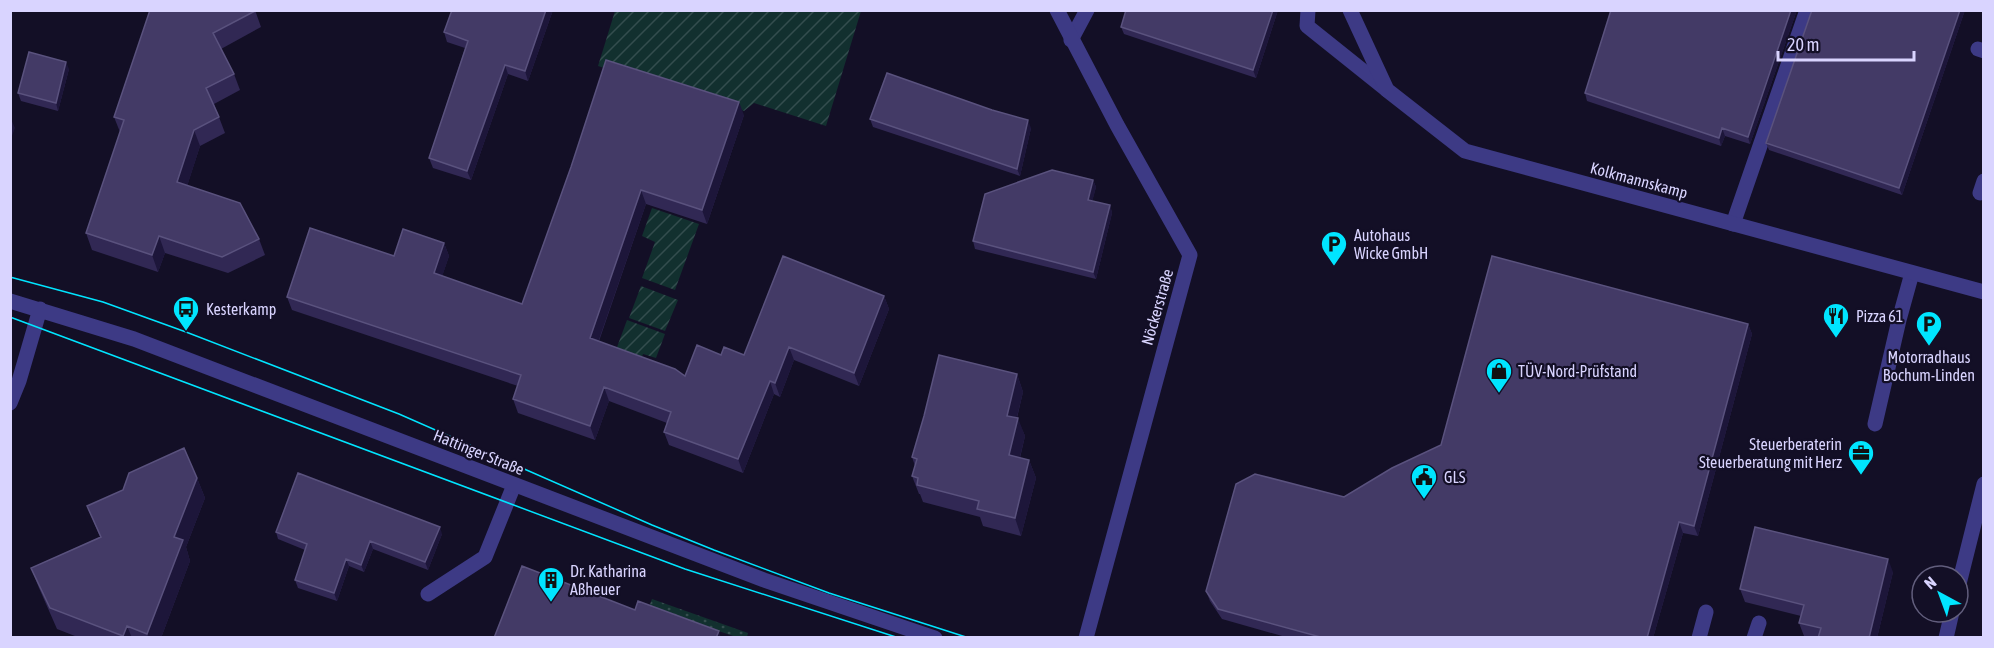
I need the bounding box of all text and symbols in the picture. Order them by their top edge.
scale bar [1778,24,1914,62]
text: 20 m [1787,34,1819,55]
street label: Kolkmannskamp [1588,158,1690,203]
place label: Autohaus Wicke GmbH [1354,226,1428,262]
parking icon: Autohaus Wicke GmbH [1319,229,1349,267]
street label: Nöckerstraße [1138,267,1176,347]
bus stop icon: Kesterkamp [171,294,201,332]
place label: Kesterkamp [206,300,276,319]
restaurant icon: Pizza 61 [1821,301,1851,339]
place label: Pizza 61 [1856,307,1903,325]
parking icon: Motorradhaus Bochum-Linden [1914,309,1944,347]
place label: Motorradhaus Bochum-Linden [1883,348,1975,384]
shop icon: TÜV-Nord-Prüfstand [1484,356,1514,394]
place label: TÜV-Nord-Prüfstand [1518,362,1637,380]
street label: Hattinger Straße [431,426,527,479]
place label: Steuerberaterin Steuerberatung mit Herz [1699,435,1842,472]
office icon: Steuerberaterin Steuerberatung mit Herz [1846,438,1876,476]
public building icon: GLS [1409,462,1439,500]
place label: GLS [1444,468,1466,486]
place label: Dr. Katharina Aßheuer [570,562,646,598]
north arrow [1910,564,1970,624]
building icon: Dr. Katharina Aßheuer [536,565,566,603]
text: N [1921,573,1940,593]

